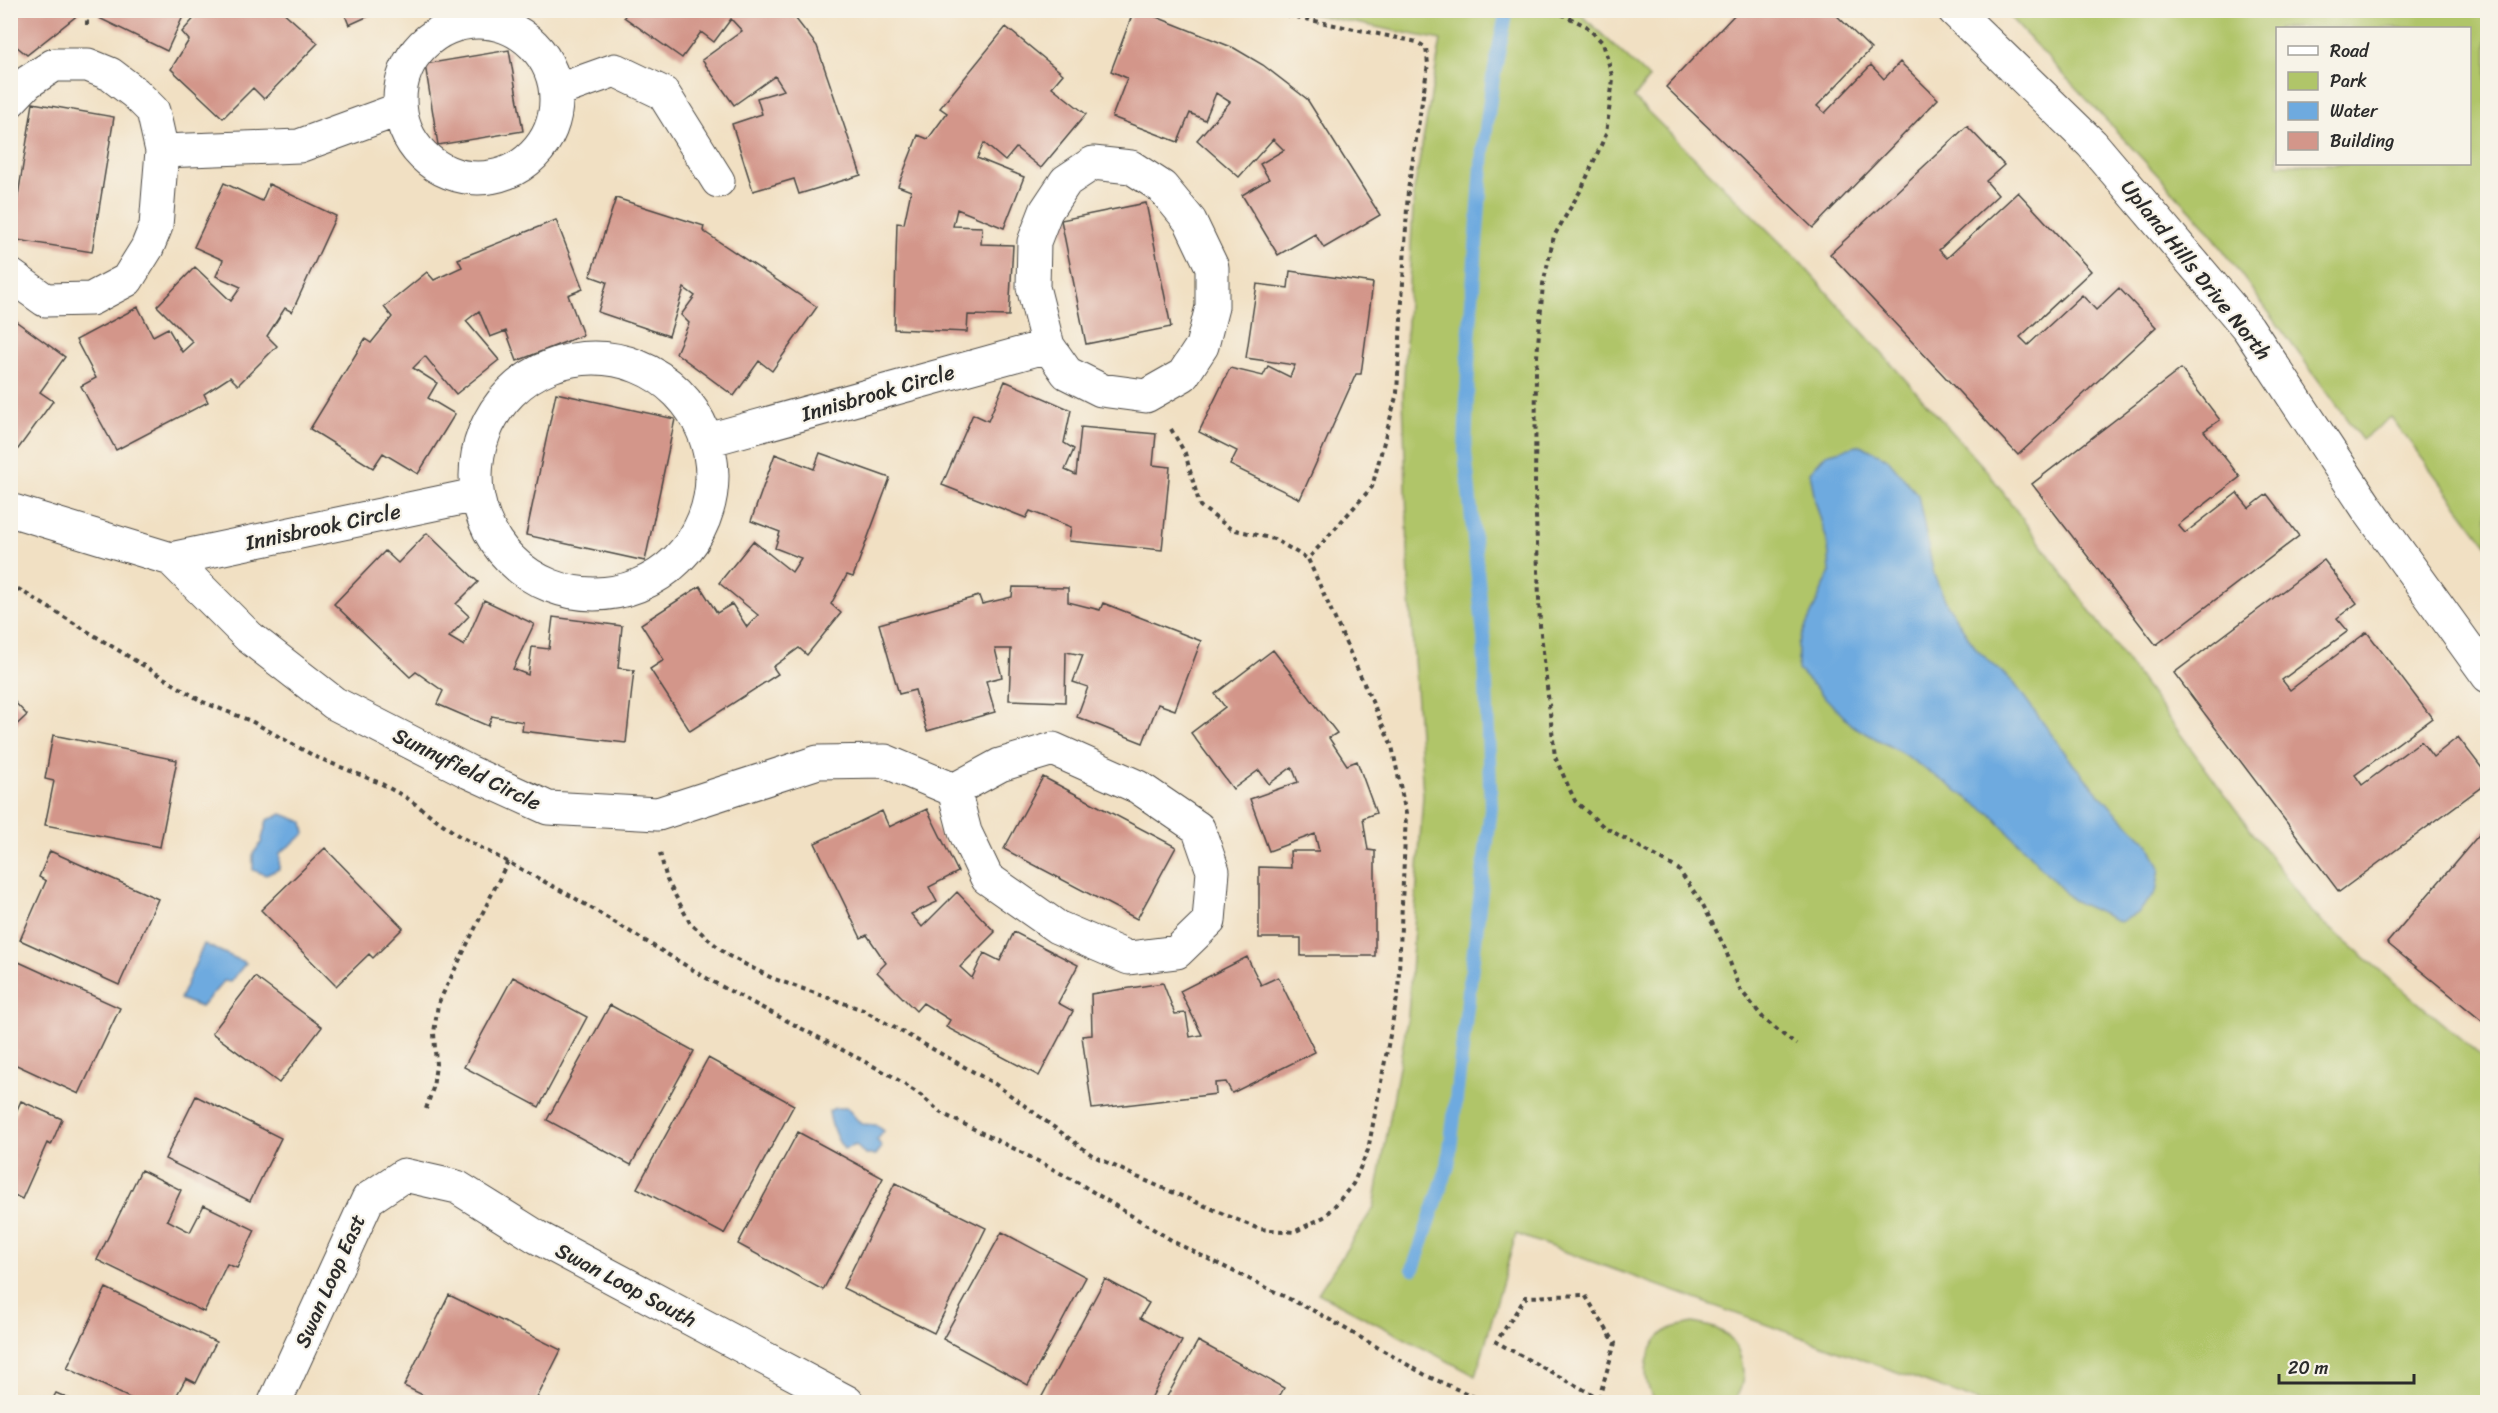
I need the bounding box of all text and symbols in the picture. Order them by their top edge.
legend [2276,27,2471,165]
text: Road [2330,35,2370,67]
text: Park [2330,65,2367,97]
text: Water [2330,95,2379,127]
text: Building [2330,125,2394,157]
street label: Upland Hills Drive North [2111,171,2281,369]
street label: Innisbrook Circle [796,353,959,433]
street label: Innisbrook Circle [241,492,404,562]
street label: Sunnyfield Circle [386,717,548,822]
street label: Swan Loop East [283,1208,377,1354]
street label: Swan Loop South [548,1232,704,1338]
scale bar [2279,1347,2414,1385]
text: 20 m [2288,1352,2328,1384]

